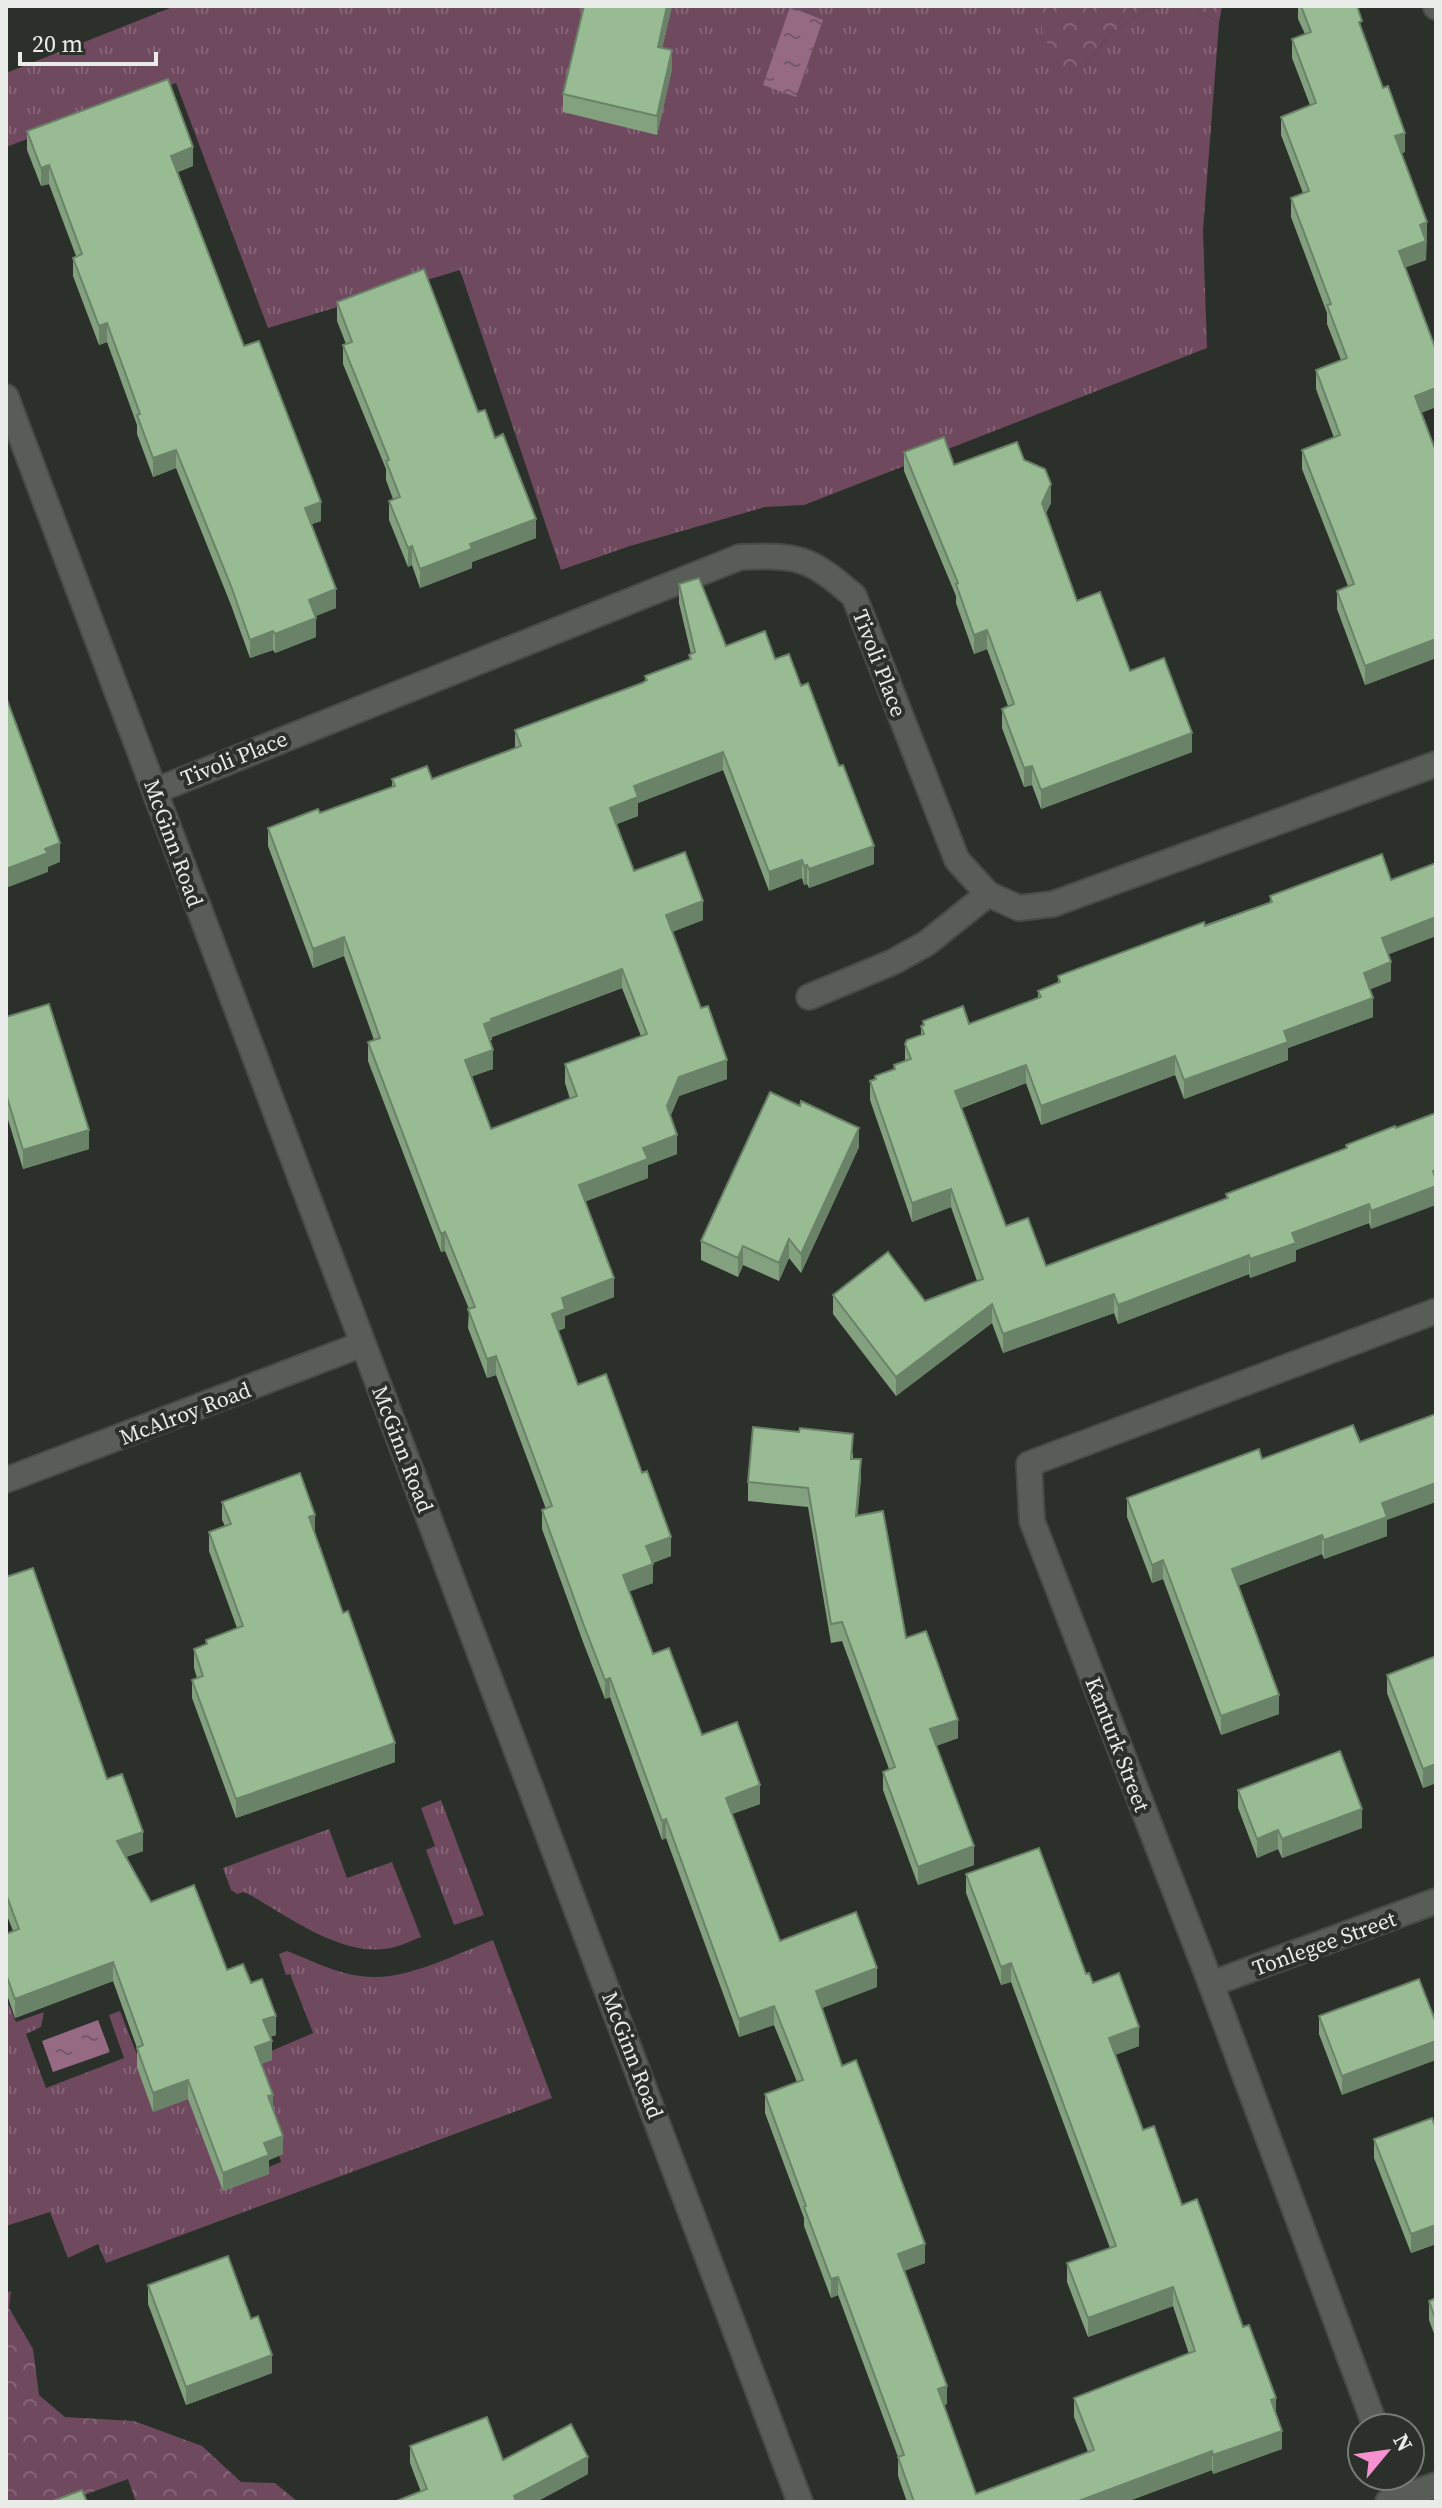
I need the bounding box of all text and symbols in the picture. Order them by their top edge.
scale bar [20,16,156,66]
text: 20 m [32,27,83,60]
street label: Tivoli Place [846,605,914,721]
street label: Tivoli Place [176,723,292,793]
street label: McGinn Road [137,775,211,911]
street label: McAlroy Road [115,1374,255,1452]
street label: McGinn Road [365,1381,441,1517]
street label: Kanturk Street [1079,1672,1158,1816]
street label: Tonlegee Street [1248,1903,1401,1983]
street label: McGinn Road [595,1987,671,2123]
north arrow [1346,2412,1426,2492]
text: N [1386,2428,1420,2457]

